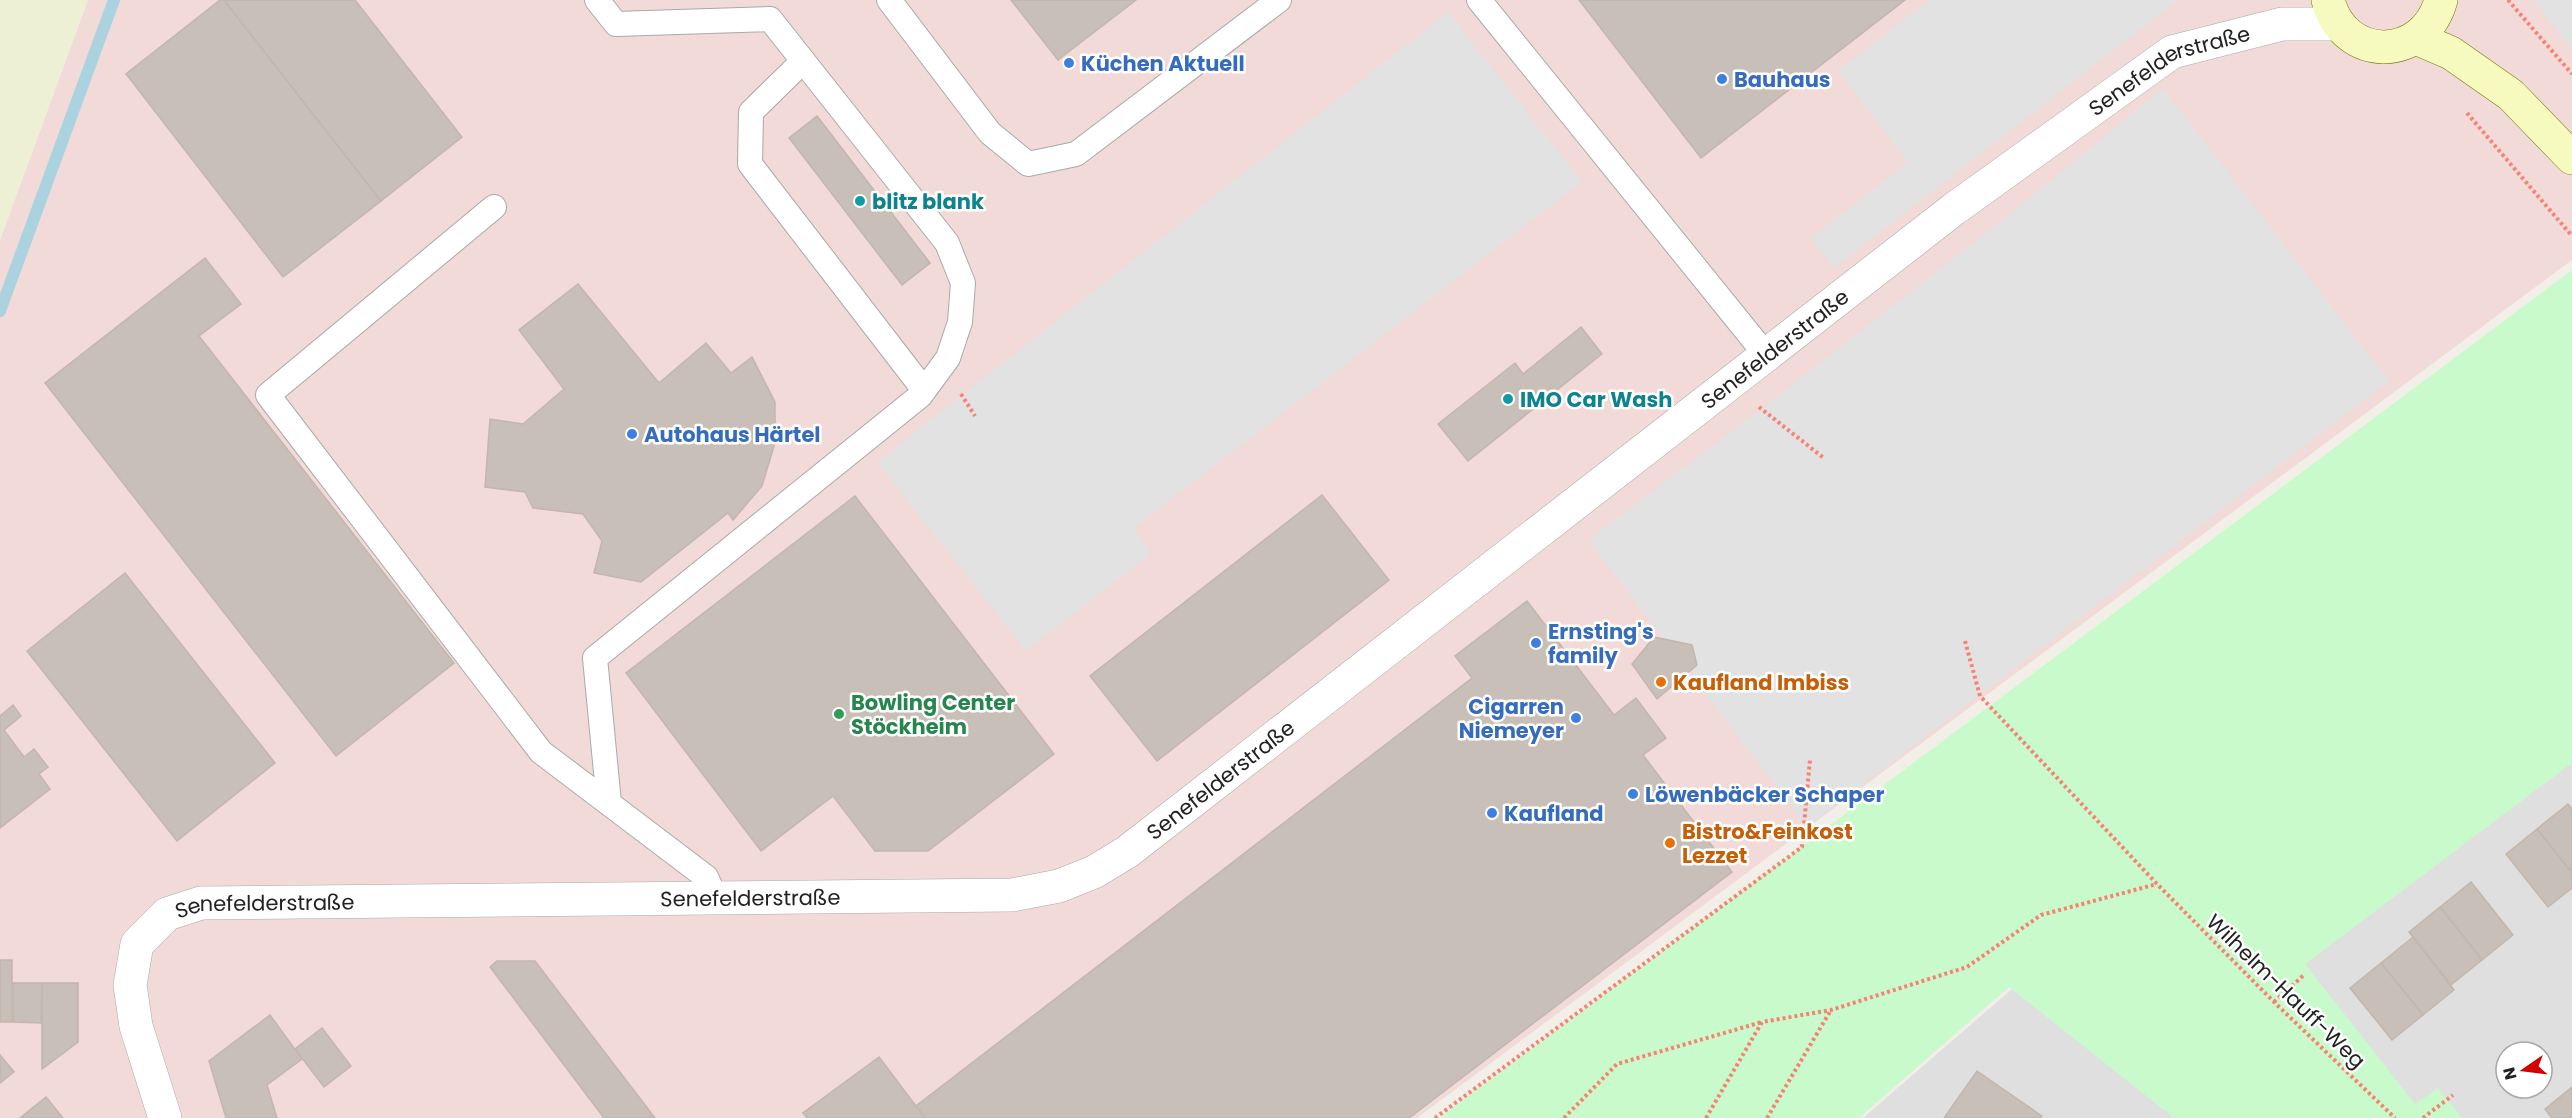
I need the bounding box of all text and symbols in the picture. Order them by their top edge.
street label: Senefelderstraße [2082,18,2253,122]
place label: Küchen Aktuell [1081,49,1245,78]
marker: Küchen Aktuell [1062,56,1076,70]
place label: Bauhaus [1734,65,1831,94]
marker: Bauhaus [1715,72,1729,86]
place label: blitz blank [872,187,984,216]
marker: blitz blank [853,194,867,208]
street label: Senefelderstraße [1695,282,1854,415]
place label: IMO Car Wash [1520,385,1672,414]
marker: IMO Car Wash [1501,392,1515,406]
place label: Autohaus Härtel [644,420,821,449]
marker: Autohaus Härtel [625,427,639,441]
place label: Ernsting's family [1548,617,1654,670]
marker: Ernsting's family [1529,636,1543,650]
place label: Kaufland Imbiss [1673,668,1849,697]
marker: Kaufland Imbiss [1654,675,1668,689]
place label: Bowling Center Stöckheim [851,688,1015,741]
place label: Cigarren Niemeyer [1459,692,1564,745]
marker: Bowling Center Stöckheim [832,707,846,721]
marker: Cigarren Niemeyer [1569,711,1583,725]
street label: Senefelderstraße [1140,713,1300,846]
place label: Löwenbäcker Schaper [1645,780,1884,809]
marker: Löwenbäcker Schaper [1626,787,1640,801]
place label: Kaufland [1504,799,1603,828]
marker: Kaufland [1485,806,1499,820]
place label: Bistro&Feinkost Lezzet [1682,817,1853,870]
marker: Bistro&Feinkost Lezzet [1663,836,1677,850]
street label: Senefelderstraße [660,882,840,913]
street label: Senefelderstraße [171,887,355,925]
street label: Wilhelm-Hauff-Weg [2200,907,2372,1075]
north arrow [2494,1040,2554,1100]
text: N [2497,1065,2523,1082]

